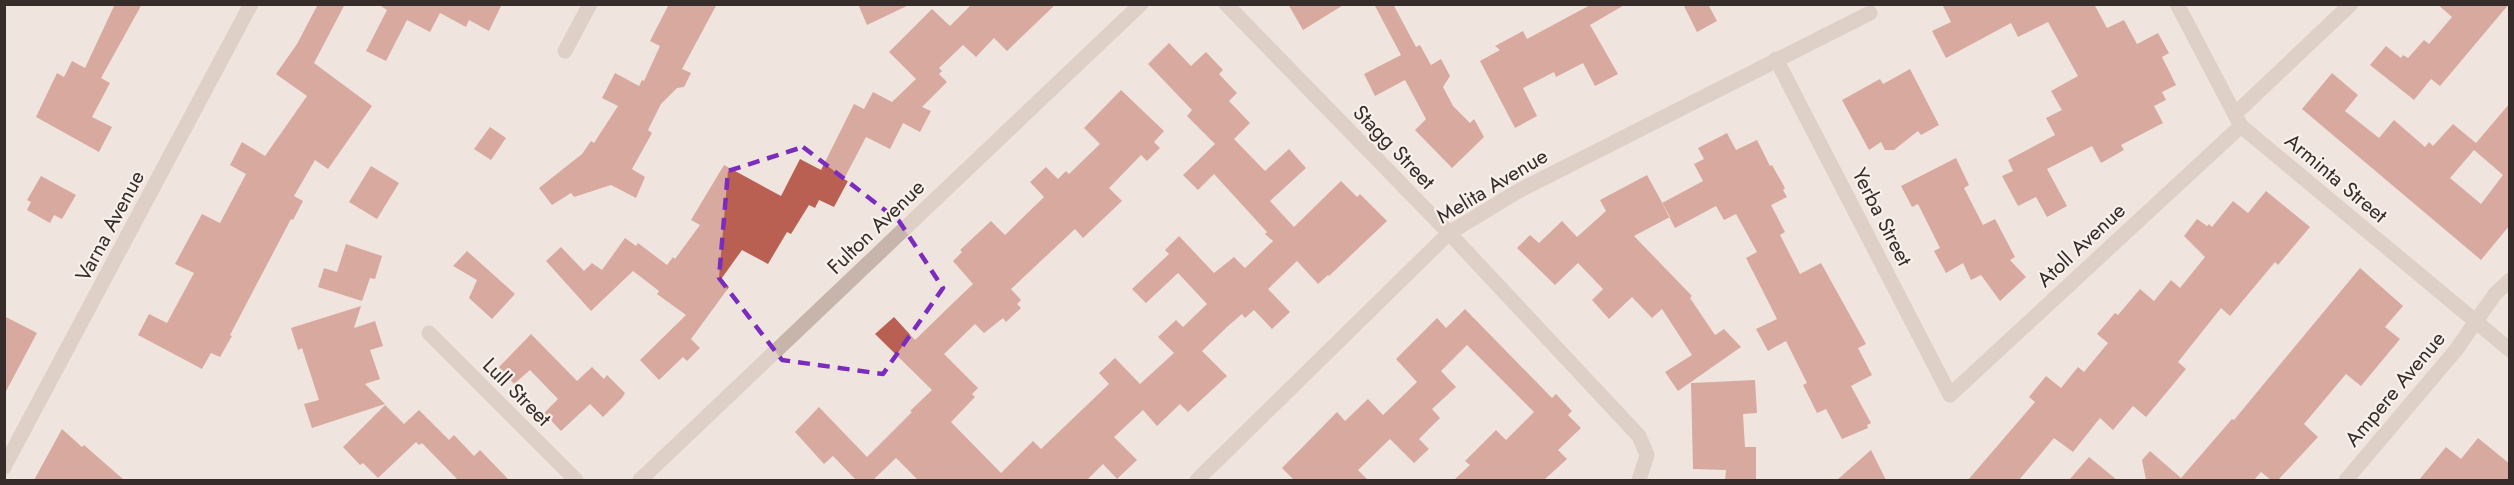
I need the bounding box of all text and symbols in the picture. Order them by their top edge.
street label: Stagg Street [1346,98,1442,196]
street label: Arminta Street [2278,126,2394,230]
street label: Melita Avenue [1431,141,1553,231]
street label: Yerba Street [1845,163,1919,271]
street label: Varna Avenue [68,165,152,287]
street label: Fulton Avenue [821,173,932,281]
street label: Atoll Avenue [2030,196,2132,294]
street label: Ampere Avenue [2338,325,2452,453]
street label: Lull Street [476,351,558,433]

